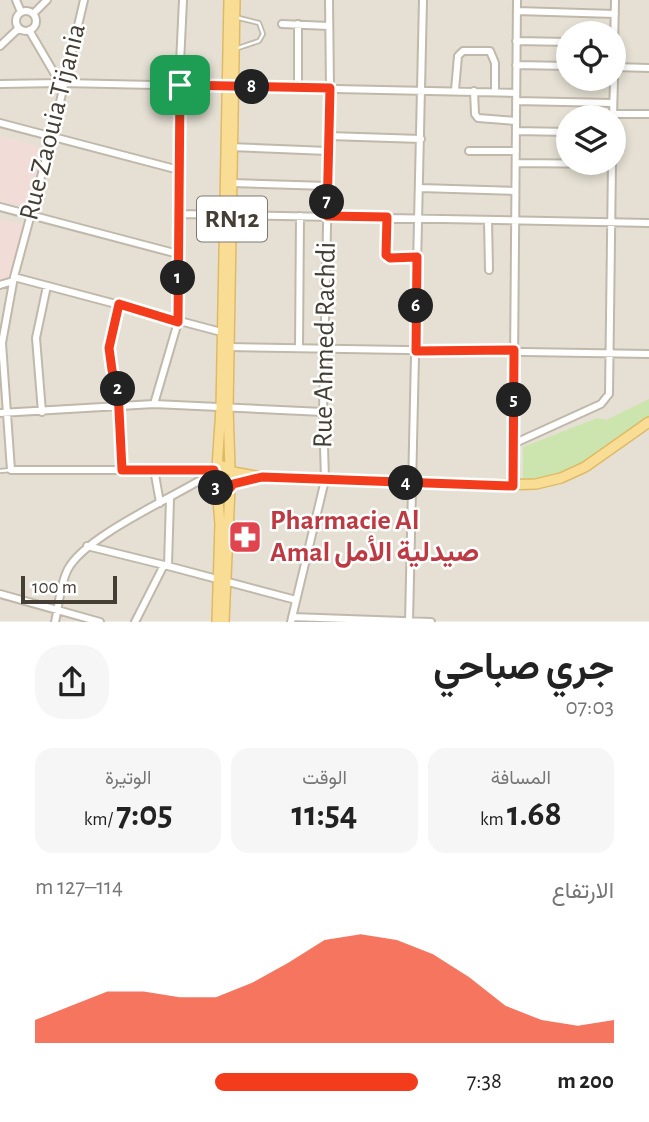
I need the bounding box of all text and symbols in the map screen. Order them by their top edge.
street label: Rue Zaouia Tijania [15,21,91,223]
map controls [556,21,626,175]
button: locate [556,21,626,91]
pin [150,55,210,115]
icon: arrive [161,66,199,104]
pin: 8 [234,70,270,104]
text: 8 [247,77,256,96]
button: layers [556,105,626,175]
pin: 7 [310,184,344,220]
text: 7 [322,192,331,211]
road number: RN12 [197,196,267,242]
street label: Rue Ahmed Rachdi [309,242,341,448]
pin: 1 [160,260,196,296]
text: 1 [174,268,181,287]
pin: 6 [398,288,434,324]
text: 6 [411,296,420,315]
pin: 2 [100,372,136,406]
text: 2 [113,379,122,398]
pin: 5 [496,382,532,418]
text: 5 [509,390,518,409]
pin: 4 [388,466,424,500]
pin: 3 [198,470,234,505]
text: 4 [401,473,410,492]
text: 3 [211,478,220,497]
place label: Pharmacie Al Amal صيدلية الأمل [270,507,479,568]
pharmacy icon: Pharmacie Al Amal صيدلية الأمل [226,518,264,556]
scale bar [21,572,117,604]
text: 100 m [32,578,77,597]
button: share [35,645,109,719]
text: جري صباحي [433,649,614,687]
text: 07:03 [565,696,614,719]
text: الوتيرة [105,769,151,788]
text: الوقت [302,769,347,788]
text: المسافة [491,769,551,788]
text: 7:05 [116,797,173,832]
text: 11:54 [292,797,357,832]
text: 1.68 [507,797,562,832]
text: /km [84,810,116,829]
text: km [480,810,507,829]
text: 114–127 m [35,876,123,899]
text: الارتفاع [552,880,614,903]
text: 7:38 [467,1070,502,1093]
text: 200 m [557,1070,614,1093]

